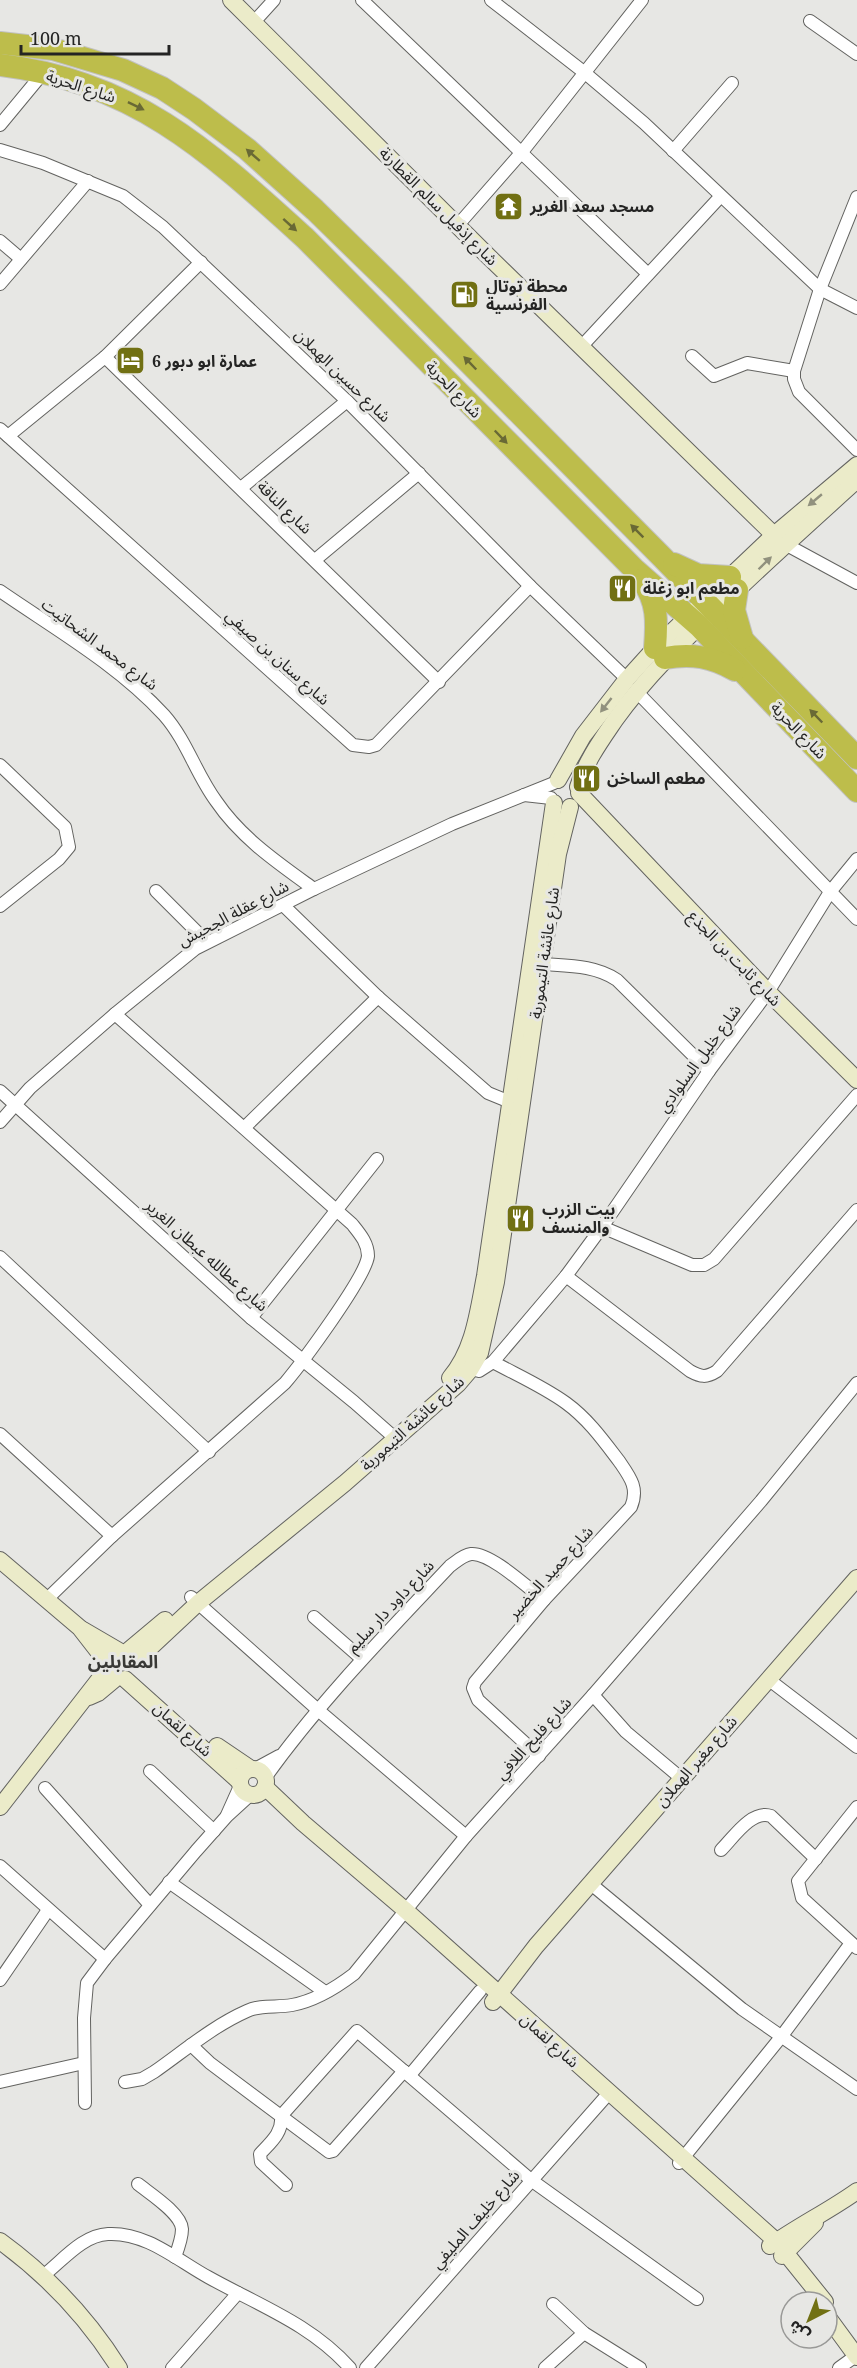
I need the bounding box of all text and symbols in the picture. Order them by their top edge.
scale bar [21,18,170,56]
text: 100 m [30,26,82,50]
street label: شارع الحرية [43,64,119,109]
one-way arrow [127,102,144,111]
street label: شارع إذفيل سالم القطارنة [373,142,503,272]
one-way arrow [246,149,261,162]
temple icon: مسجد سعد الغرير [493,190,525,222]
place label: مسجد سعد الغرير [529,195,654,217]
one-way arrow [282,218,297,231]
place label: محطة توتال الفرنسية [486,275,568,315]
fuel station icon: محطة توتال الفرنسية [449,279,481,311]
street label: شارع حسين الهملان [289,323,396,428]
hotel icon: عمارة ابو دبور 6 [115,345,147,377]
place label: عمارة ابو دبور 6 [152,350,257,372]
street label: شارع الحرية [420,355,487,424]
one-way arrow [463,356,477,370]
one-way arrow [494,430,508,444]
street label: شارع الناقة [251,475,317,540]
one-way arrow [807,493,823,506]
one-way arrow [630,525,644,539]
one-way arrow [757,557,771,571]
restaurant icon: مطعم ابو زغلة [606,572,638,604]
place label: مطعم ابو زغلة [643,577,740,601]
street label: شارع محمد الشحاتيت [36,593,163,697]
street label: شارع سنان بن صيفي [220,604,335,711]
street label: شارع الحرية [765,696,832,765]
one-way arrow [601,698,613,713]
one-way arrow [809,709,823,724]
restaurant icon: مطعم الساخن [570,762,602,794]
place label: مطعم الساخن [607,767,706,791]
street label: شارع عقلة الجحيش [174,874,293,953]
street label: شارع عائشة التيمورية [524,886,566,1020]
street label: شارع ثابت بن الجذع [682,905,787,1012]
street label: شارع خليل السلوادي [652,999,747,1118]
street label: شارع عطالله عبطان الغرير [139,1193,273,1318]
place label: بيت الزرب والمنسف [542,1198,615,1238]
restaurant icon: بيت الزرب والمنسف [505,1202,537,1234]
street label: شارع عائشة التيمورية [355,1370,470,1477]
street label: شارع حميد الخضير [502,1521,599,1625]
street label: شارع داود دار سليم [341,1555,440,1659]
district label: المقابلين [88,1649,158,1673]
street label: شارع فليح اللافي [490,1692,578,1785]
street label: شارع لقمان [147,1697,217,1763]
street label: شارع مغير الهملان [650,1711,743,1813]
street label: شارع لقمان [514,2008,584,2074]
street label: شارع خليف المليفي [426,2165,526,2275]
north arrow [779,2290,839,2350]
text: ش [783,2316,814,2347]

